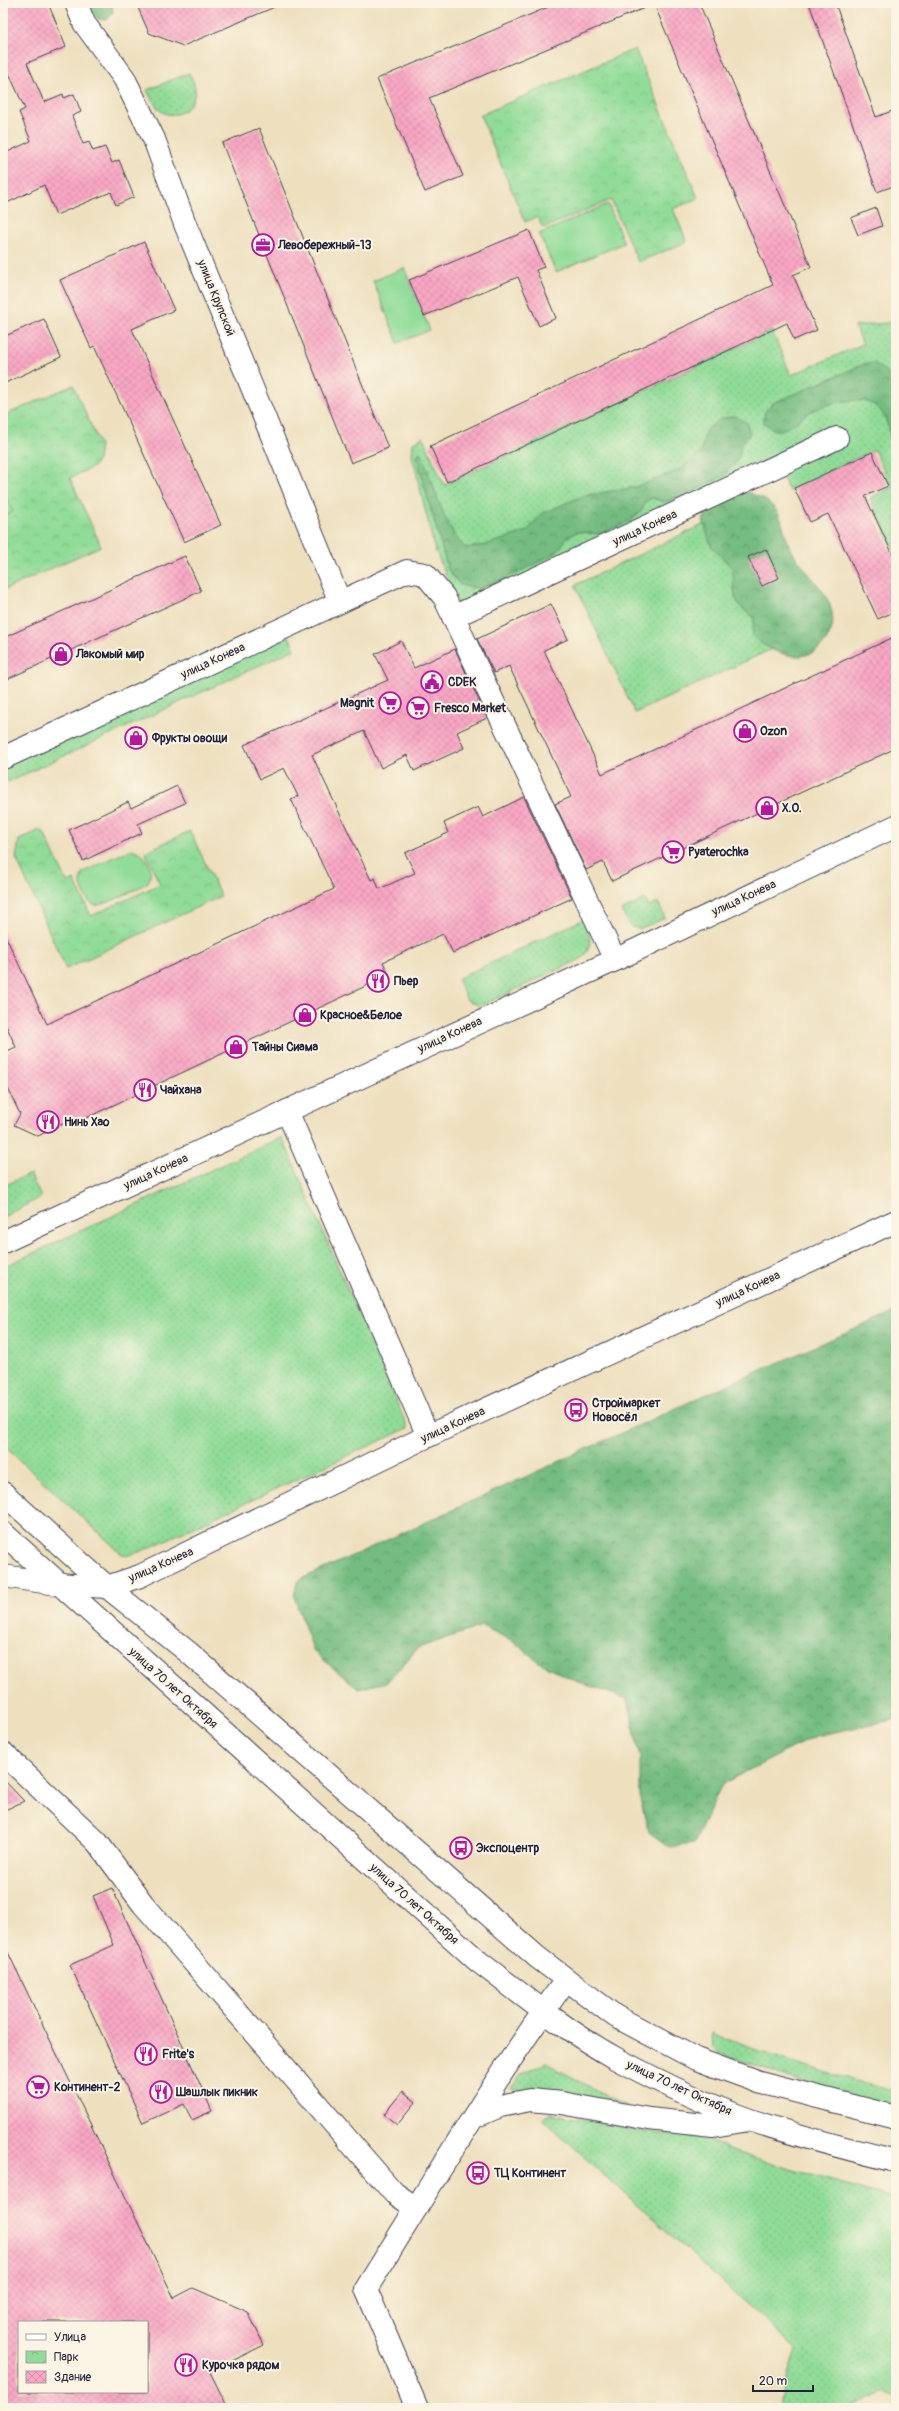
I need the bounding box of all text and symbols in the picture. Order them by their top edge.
office icon: Левобережный-13 [250,232,276,258]
place label: Левобережный-13 [277,238,372,253]
street label: улица Крупской [194,257,238,338]
street label: улица Конева [610,506,680,550]
street label: улица Конева [178,639,248,683]
shop icon: Лакомый мир [48,641,74,667]
place label: Лакомый мир [75,647,145,662]
public building icon: CDEK [419,669,445,695]
place label: CDEK [448,675,477,690]
supermarket icon: Magnit [377,690,403,716]
supermarket icon: Fresco Market [405,695,431,721]
place label: Magnit [340,696,375,711]
place label: Fresco Market [434,701,507,716]
shop icon: Ozon [732,718,758,744]
place label: Ozon [760,724,787,739]
shop icon: Фрукты овощи [123,725,149,751]
place label: Фрукты овощи [151,731,228,746]
shop icon: X.O. [754,795,780,821]
place label: X.O. [782,801,802,816]
supermarket icon: Pyaterochka [660,839,686,865]
place label: Pyaterochka [688,845,749,860]
street label: улица Конева [709,876,779,920]
restaurant icon: Пьер [365,968,391,994]
place label: Пьер [394,974,419,989]
shop icon: Красное&Белое [292,1002,318,1028]
place label: Красное&Белое [320,1008,403,1023]
street label: улица Конева [415,1013,485,1057]
shop icon: Тайны Сиама [223,1034,249,1060]
place label: Тайны Сиама [251,1040,319,1055]
restaurant icon: Чайхана [132,1077,158,1103]
place label: Чайхана [160,1083,202,1098]
restaurant icon: Нинь Хао [35,1109,61,1135]
place label: Нинь Хао [64,1115,110,1130]
street label: улица Конева [121,1150,191,1194]
street label: улица Конева [713,1267,783,1311]
place label: Строймаркет Новосёл [592,1396,662,1425]
bus stop icon: Строймаркет Новосёл [563,1397,589,1423]
street label: улица Конева [418,1403,488,1447]
street label: улица Конева [125,1544,196,1586]
street label: улица 70 лет Октября [125,1644,221,1732]
bus stop icon: Экспоцентр [448,1835,474,1861]
place label: Экспоцентр [476,1841,539,1856]
street label: улица 70 лет Октября [366,1860,462,1948]
restaurant icon: Frite's [133,2041,159,2067]
place label: Frite's [162,2047,195,2062]
street label: улица 70 лет Октября [623,2057,734,2119]
supermarket icon: Континент-2 [25,2074,51,2100]
restaurant icon: Шашлык пикник [148,2079,174,2105]
place label: Континент-2 [54,2080,121,2095]
place label: Шашлык пикник [175,2085,259,2100]
bus stop icon: ТЦ Континент [465,2160,491,2186]
place label: ТЦ Континент [493,2166,567,2181]
legend [18,2321,148,2393]
text: Улица [54,2330,86,2345]
text: Парк [54,2350,79,2365]
restaurant icon: Курочка рядом [173,2352,199,2378]
place label: Курочка рядом [202,2358,280,2373]
scale bar [753,2367,813,2393]
text: Здание [54,2370,91,2385]
text: 20 m [759,2374,788,2389]

